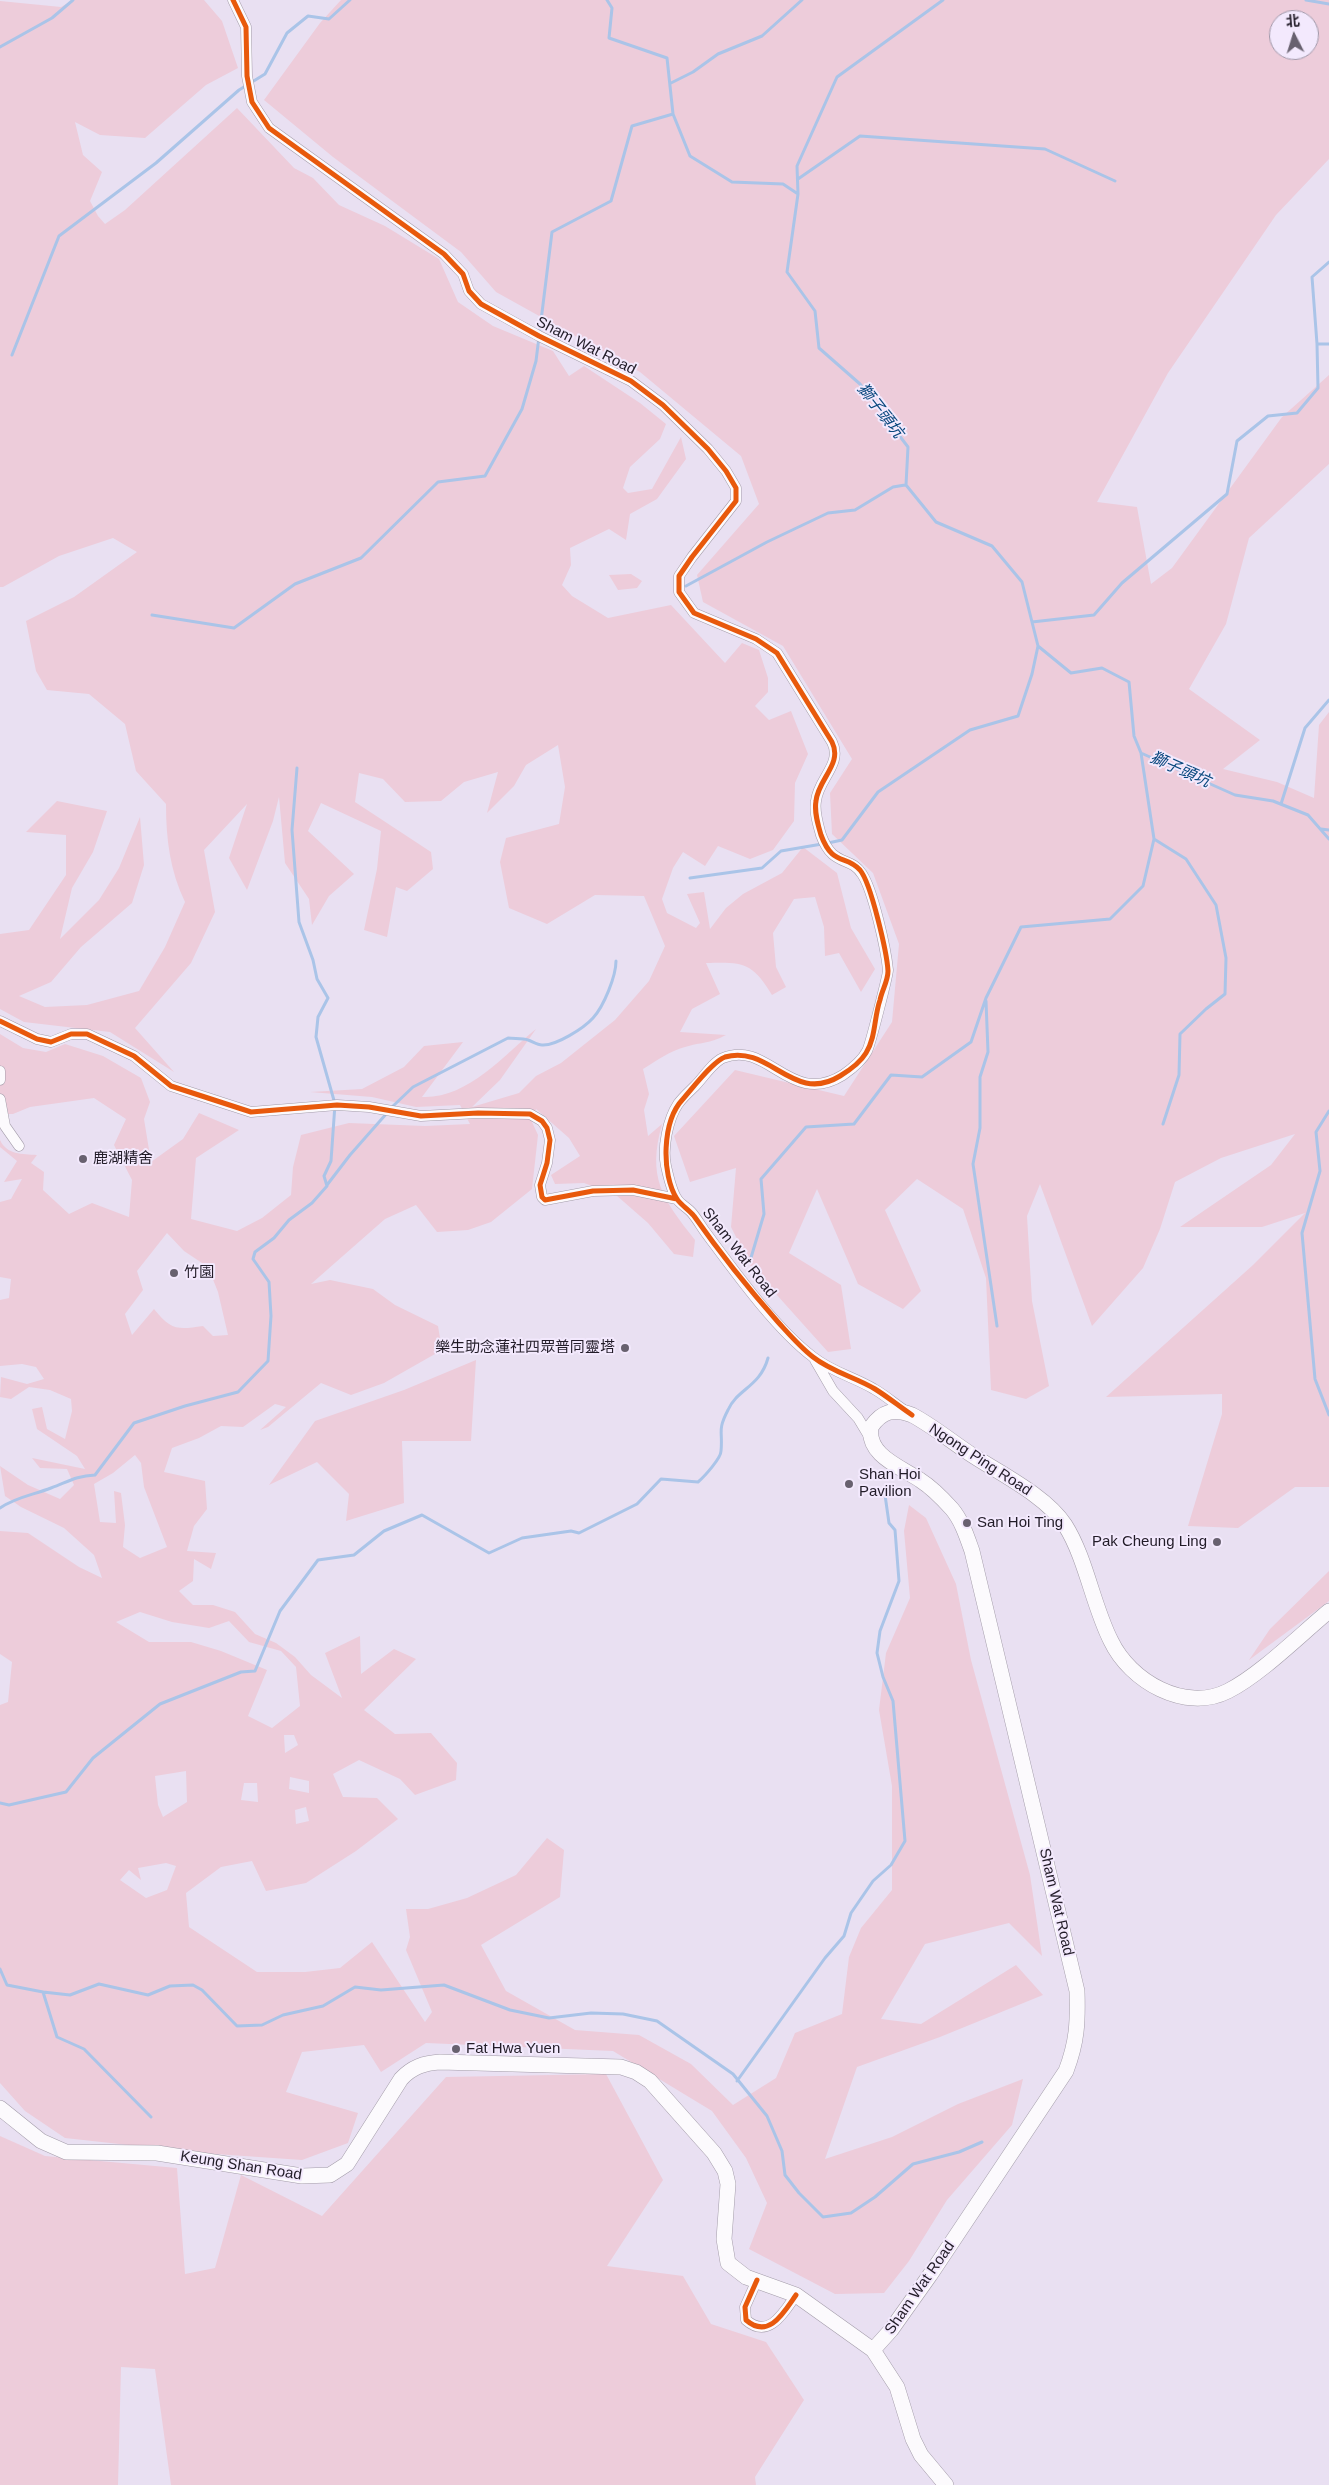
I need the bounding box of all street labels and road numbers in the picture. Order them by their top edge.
street label: Sham Wat Road [533,313,639,379]
street label: Sham Wat Road [698,1204,780,1302]
street label: Ngong Ping Road [925,1420,1035,1500]
street label: Sham Wat Road [1035,1847,1077,1957]
street label: Keung Shan Road [179,2148,303,2184]
street label: Sham Wat Road [881,2238,959,2338]

